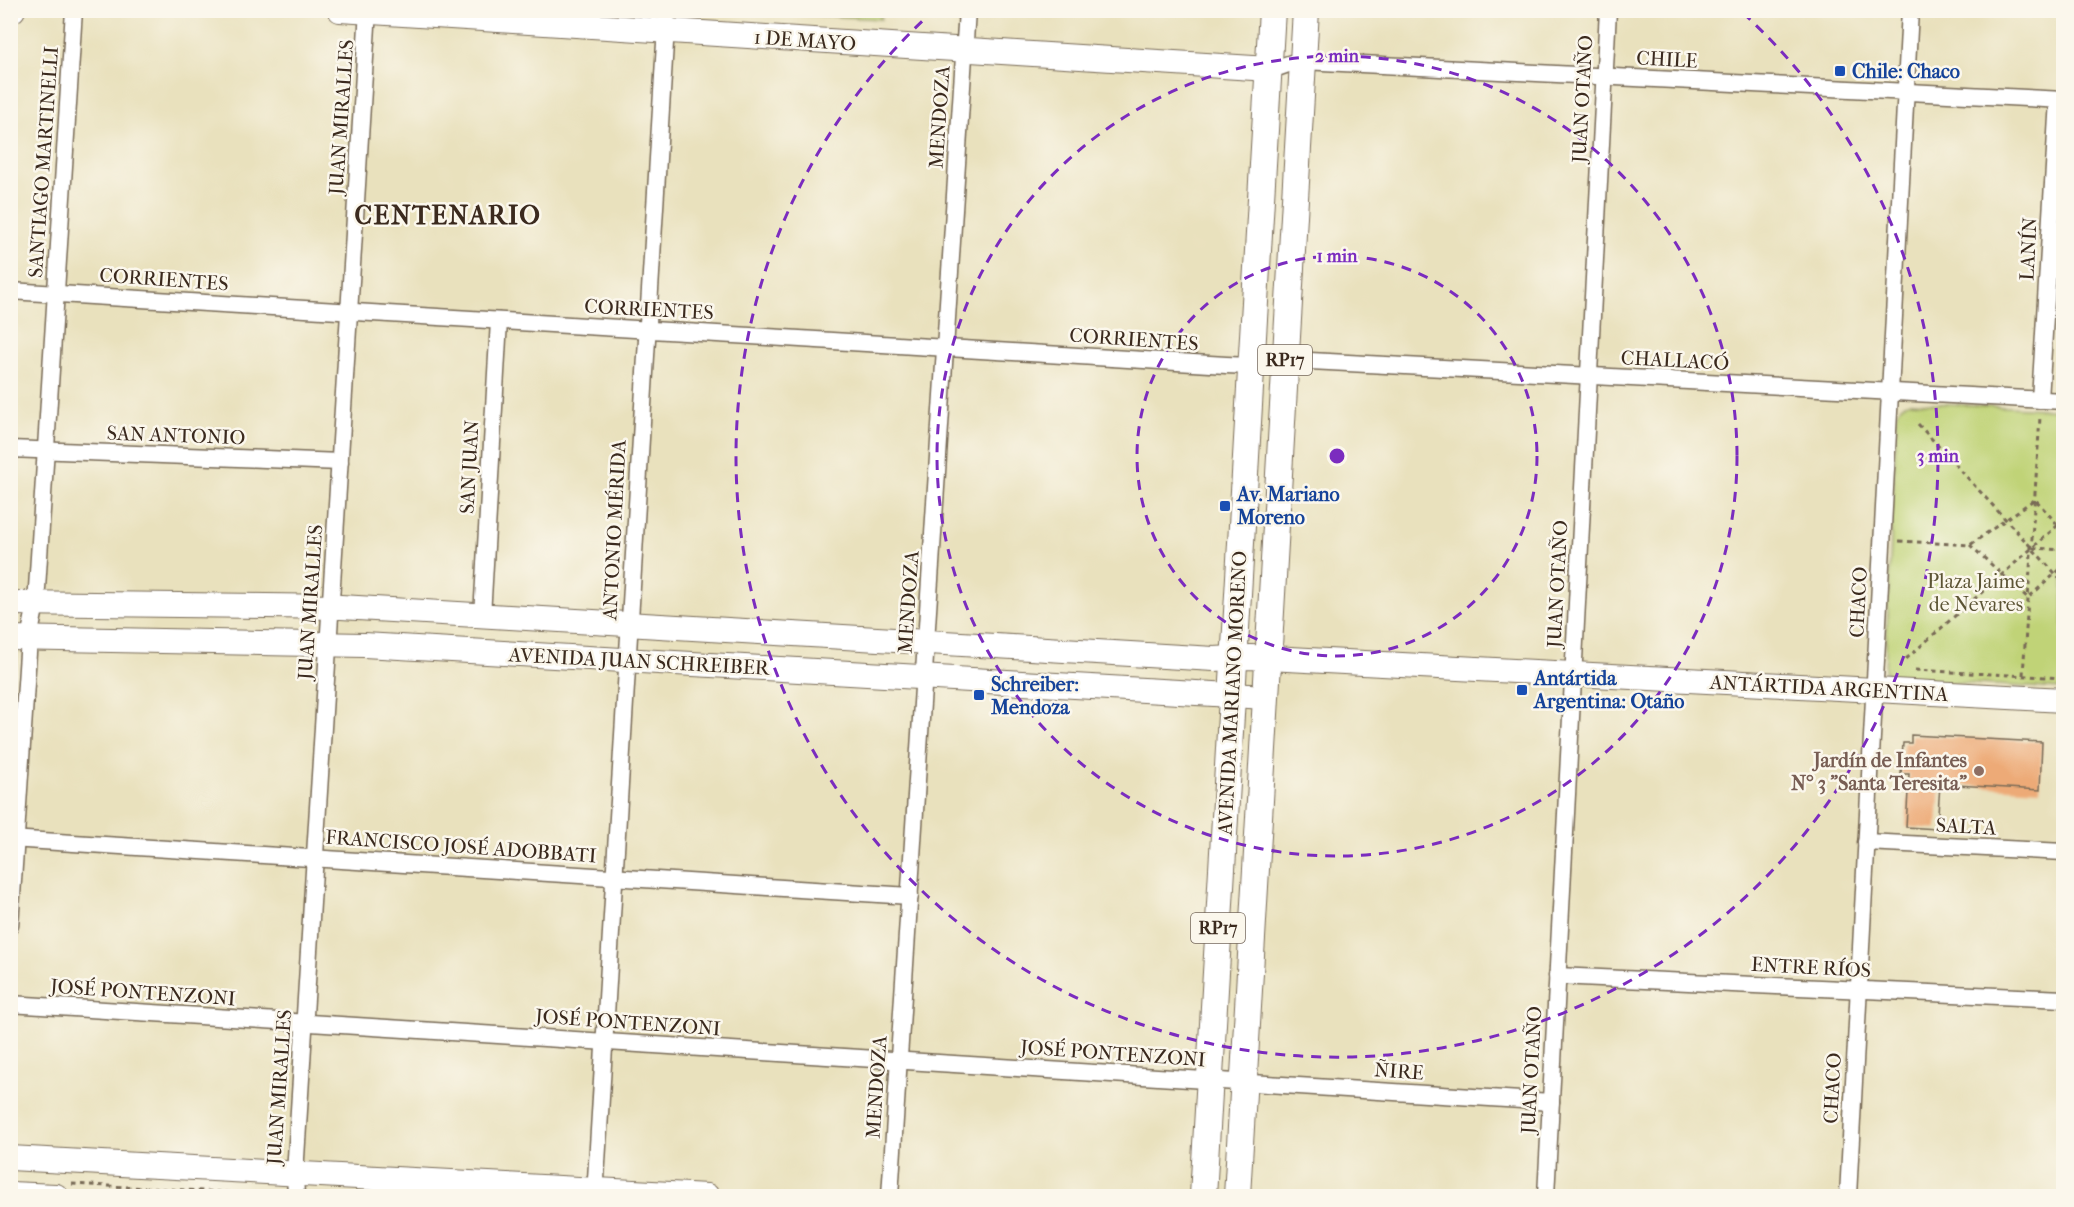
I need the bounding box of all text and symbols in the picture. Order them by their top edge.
street label: 1 DE MAYO [753,25,857,56]
street label: JUAN OTAÑO [1567,34,1597,166]
street label: JUAN MIRALLES [324,39,358,197]
street label: SANTIAGO MARTINELLI [24,45,63,279]
text: 2 min [1315,46,1359,67]
street label: CHILE [1636,46,1698,73]
place label: Chile: Chaco [1852,60,1960,83]
street label: MENDOZA [924,64,955,169]
marker: Chile: Chaco [1833,64,1847,78]
district label: CENTENARIO [355,200,541,231]
street label: LANÍN [2014,217,2042,281]
text: 1 min [1316,246,1358,267]
street label: CORRIENTES [99,264,229,295]
street label: CORRIENTES [584,295,714,324]
street label: CORRIENTES [1069,324,1199,355]
street label: CHALLACÓ [1620,344,1730,375]
road number: RP17 [1258,345,1312,375]
street label: SAN JUAN [456,419,483,515]
street label: SAN ANTONIO [106,422,246,449]
street label: ANTONIO MÉRIDA [597,438,631,622]
centre of rings [1327,446,1347,466]
text: 3 min [1917,446,1960,467]
place label: Av. Mariano Moreno [1235,483,1340,529]
marker: Av. Mariano Moreno [1218,499,1232,513]
street label: JUAN OTAÑO [1542,519,1572,651]
street label: JUAN MIRALLES [293,524,327,682]
street label: MENDOZA [893,549,924,654]
street label: AVENIDA MARIANO MORENO [1214,550,1251,837]
street label: CHACO [1845,566,1872,638]
park label: Plaza Jaime de Nevares [1927,570,2025,616]
street label: AVENIDA JUAN SCHREIBER [507,643,772,680]
place label: Antártida Argentina: Otaño [1532,667,1684,713]
street label: ANTÁRTIDA ARGENTINA [1708,670,1950,706]
place label: Schreiber: Mendoza [990,673,1079,719]
marker: Antártida Argentina: Otaño [1515,683,1529,697]
marker: Schreiber: Mendoza [972,688,986,702]
place label: Jardín de Infantes N° 3 "Santa Teresita" [1791,749,1968,795]
marker: Jardín de Infantes N° 3 "Santa Teresita" [1972,764,1986,778]
street label: SALTA [1935,813,1998,840]
street label: FRANCISCO JOSÉ ADOBBATI [325,825,598,867]
road number: RP17 [1191,913,1245,943]
street label: ENTRE RÍOS [1750,952,1872,982]
street label: JOSÉ PONTENZONI [48,973,237,1010]
street label: JOSÉ PONTENZONI [533,1003,722,1040]
street label: JUAN OTAÑO [1516,1005,1546,1137]
street label: JUAN MIRALLES [262,1009,296,1167]
street label: MENDOZA [861,1034,892,1139]
street label: JOSÉ PONTENZONI [1018,1034,1207,1071]
street label: CHACO [1819,1052,1846,1124]
street label: ÑIRE [1373,1057,1425,1085]

